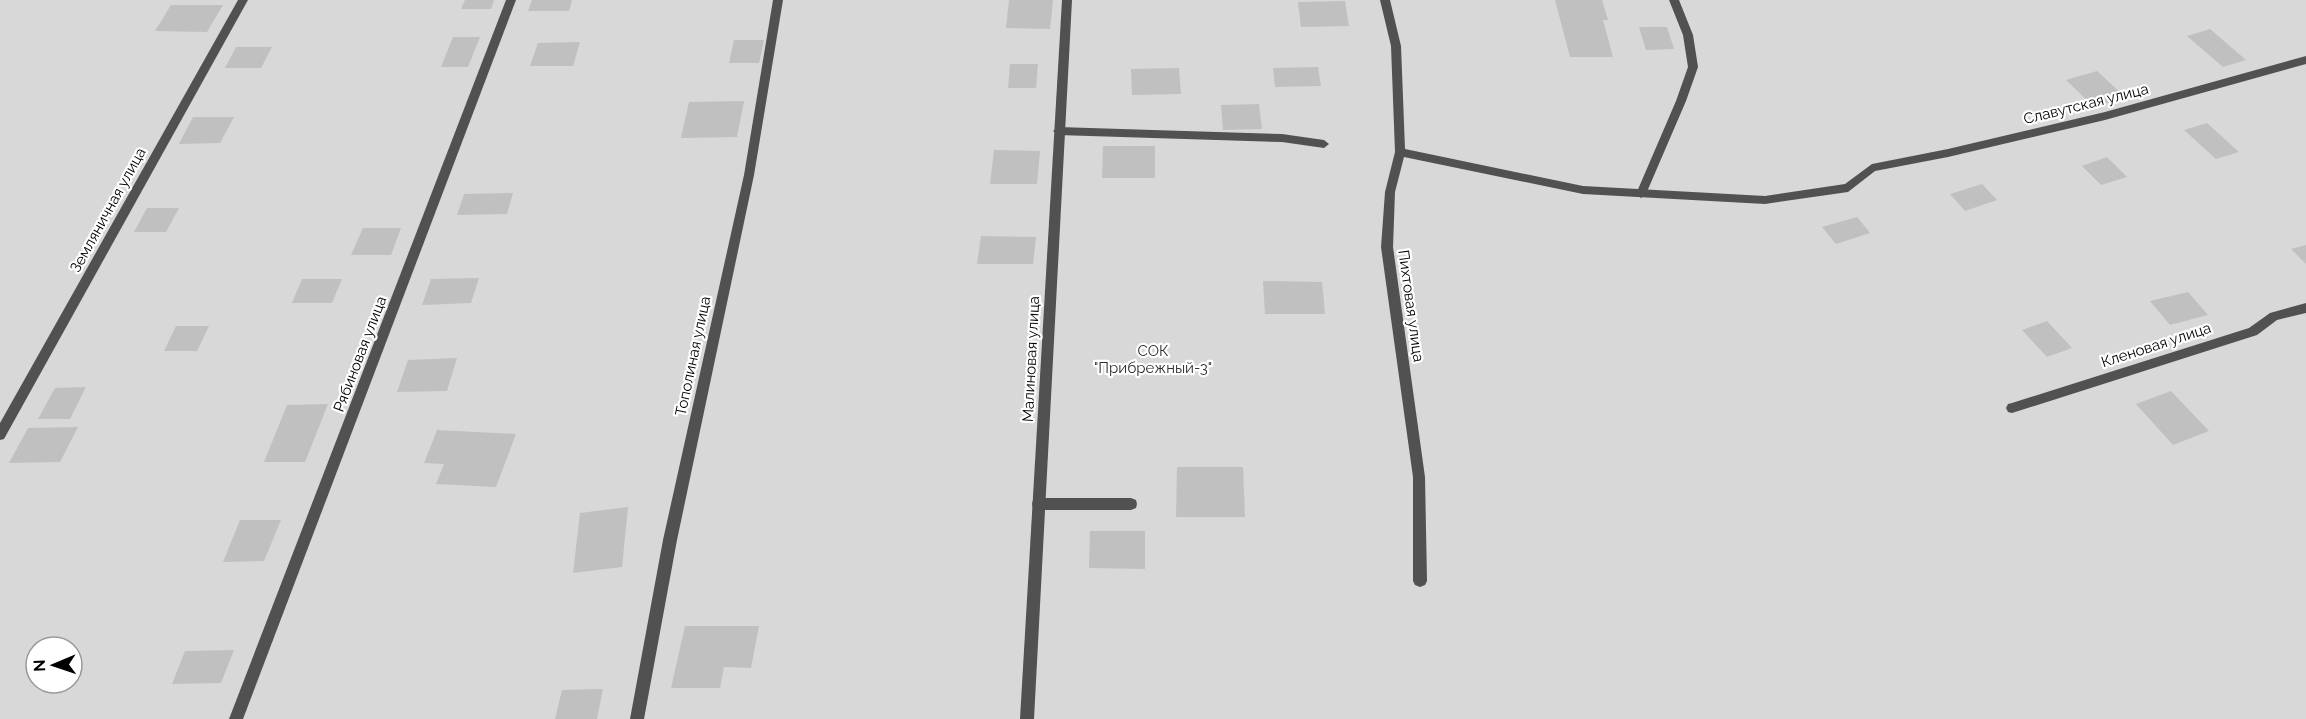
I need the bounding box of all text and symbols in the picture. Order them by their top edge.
street label: Славутская улица [2022,80,2150,128]
street label: Земляничная улица [66,145,150,275]
street label: Пихтовая улица [1394,249,1428,363]
street label: Рябиновая улица [330,294,390,414]
street label: Тополиная улица [672,295,714,417]
street label: Малиновая улица [1019,296,1043,422]
street label: Кленовая улица [2099,319,2213,371]
park label: СОК "Прибрежный-3" [1094,342,1212,377]
north arrow [24,635,84,695]
text: N [30,659,49,672]

